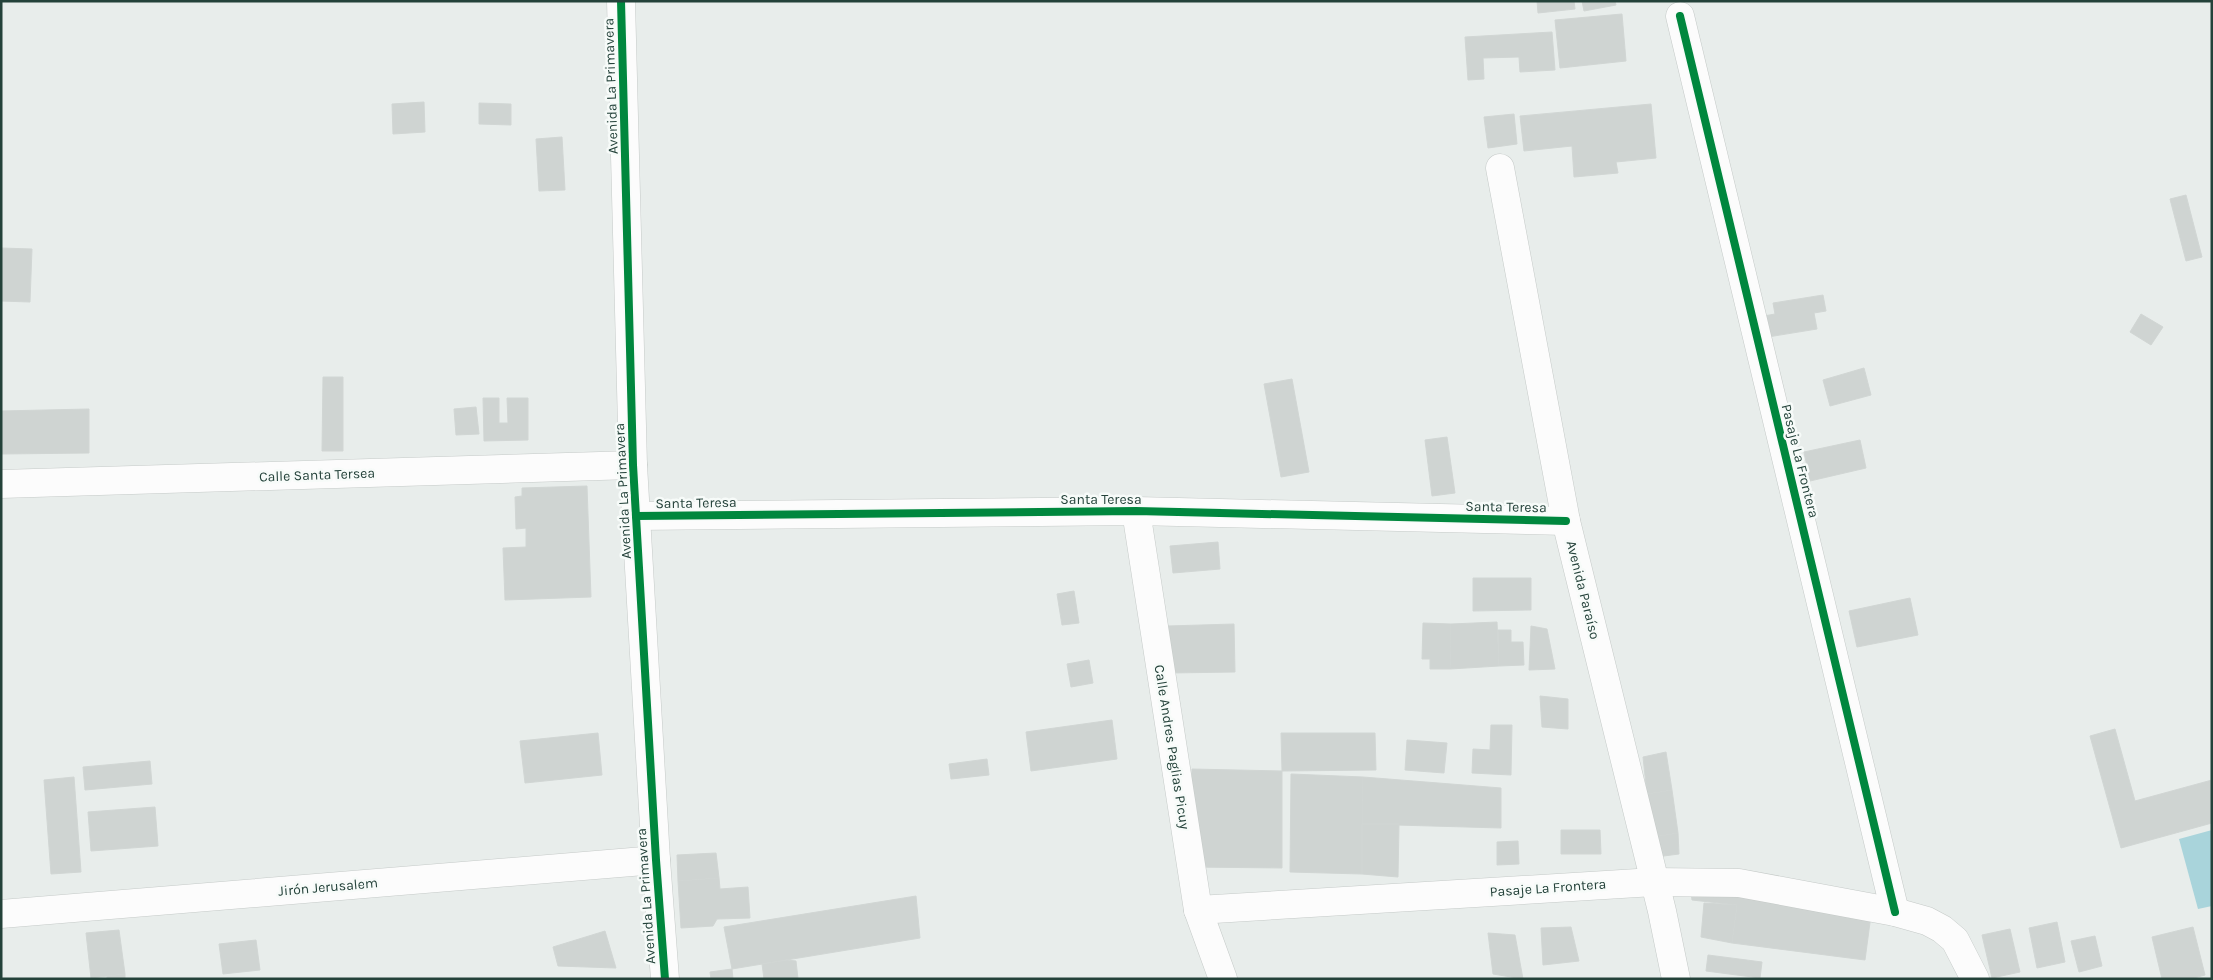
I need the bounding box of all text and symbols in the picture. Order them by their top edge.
street label: Avenida La Primavera [600,18,622,154]
street label: Pasaje La Frontera [1778,402,1822,520]
street label: Avenida La Primavera [611,423,635,559]
street label: Calle Santa Tersea [259,464,375,486]
street label: Santa Teresa [1060,491,1142,508]
street label: Santa Teresa [655,494,737,512]
street label: Santa Teresa [1465,498,1547,516]
street label: Avenida Paraíso [1562,539,1604,641]
street label: Calle Andres Paglias Picuy [1151,664,1193,831]
street label: Avenida La Primavera [633,827,659,965]
street label: Jirón Jerusalem [277,874,379,900]
street label: Pasaje La Frontera [1489,875,1607,901]

